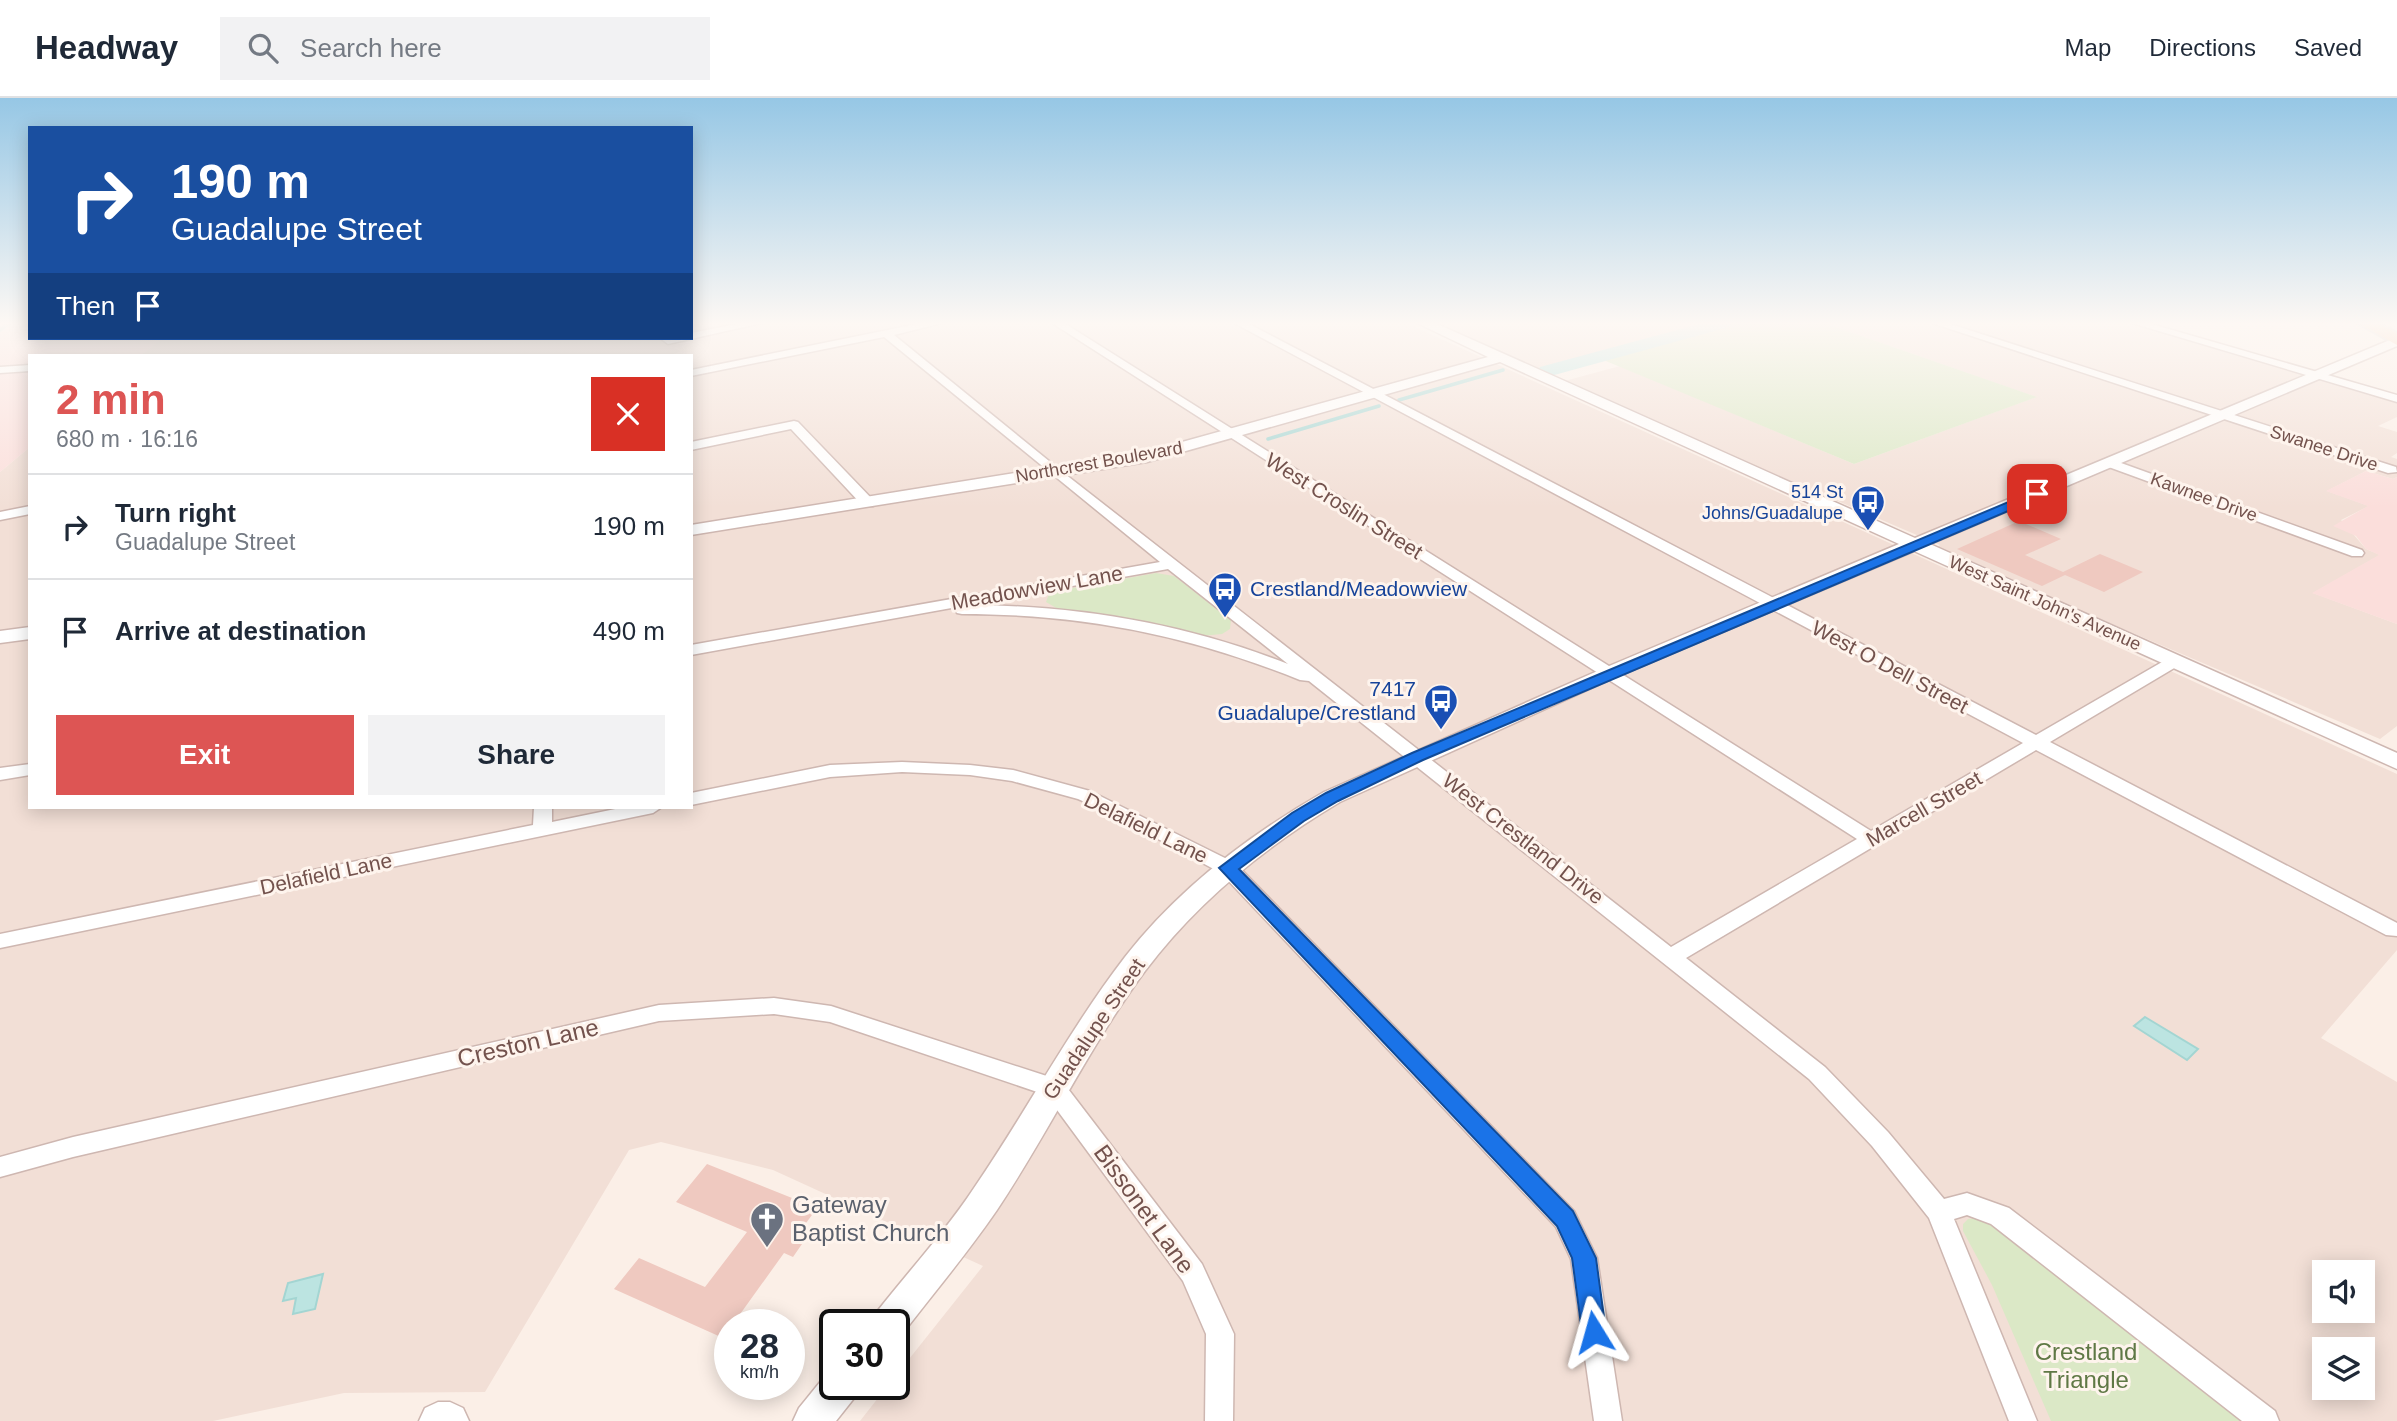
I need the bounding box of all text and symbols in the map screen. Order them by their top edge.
search box [220,17,710,80]
text: Headway [35,29,178,66]
icon: search [244,29,282,67]
text: Search here [300,33,442,63]
text: Map [2065,34,2111,61]
text: Directions [2149,34,2256,61]
text: Saved [2294,34,2362,61]
icon: right [56,154,147,245]
text: 190 m [171,154,310,208]
text: Guadalupe Street [171,211,422,247]
icon: arrive [129,287,167,325]
text: Then [56,291,115,321]
text: 2 min [56,376,166,423]
button: close [591,377,665,451]
street label: Swanee Drive [2268,421,2380,475]
text: 680 m · 16:16 [56,426,198,452]
street label: Northcrest Boulevard [1014,437,1184,487]
street label: West Croslin Street [1262,448,1427,563]
pin [2007,464,2067,524]
street label: Kawnee Drive [2148,468,2260,526]
icon: arrive [2018,475,2056,513]
place label: 514 St Johns/Guadalupe [1702,482,1843,523]
bus stop icon: 514 St Johns/Guadalupe [1849,483,1887,532]
text: Turn right [115,498,236,528]
icon: right [56,508,94,546]
text: 190 m [593,511,665,541]
text: Guadalupe Street [115,529,295,555]
street label: West Saint John's Avenue [1946,552,2144,654]
street label: Meadowview Lane [949,561,1125,614]
bus stop icon: Crestland/Meadowview [1206,570,1244,619]
place label: Crestland/Meadowview [1250,577,1468,600]
icon: arrive [56,613,94,651]
text: Arrive at destination [115,616,366,646]
text: 490 m [593,616,665,646]
street label: West O Dell Street [1808,616,1972,718]
place label: 7417 Guadalupe/Crestland [1218,677,1416,724]
bus stop icon: 7417 Guadalupe/Crestland [1422,682,1460,731]
button: Exit [56,715,354,795]
button: Share [368,715,665,795]
street label: Marcell Street [1862,766,1986,851]
street label: West Crestland Drive [1438,769,1608,909]
street label: Delafield Lane [1081,788,1212,867]
street label: Delafield Lane [258,848,394,899]
street label: Guadalupe Street [1038,954,1149,1103]
street label: Creston Lane [455,1013,601,1072]
street label: Bissonet Lane [1089,1139,1200,1278]
place label: Gateway Baptist Church [792,1191,949,1246]
church icon: Gateway Baptist Church [748,1200,786,1249]
map controls [2312,1260,2375,1400]
button: sound [2312,1260,2375,1323]
position arrow [1557,1295,1631,1369]
speed limit sign: 30 [819,1309,910,1400]
text: 28 [740,1326,779,1365]
button: layers [2312,1337,2375,1400]
park label: Crestland Triangle [2035,1338,2137,1393]
text: km/h [740,1362,779,1382]

